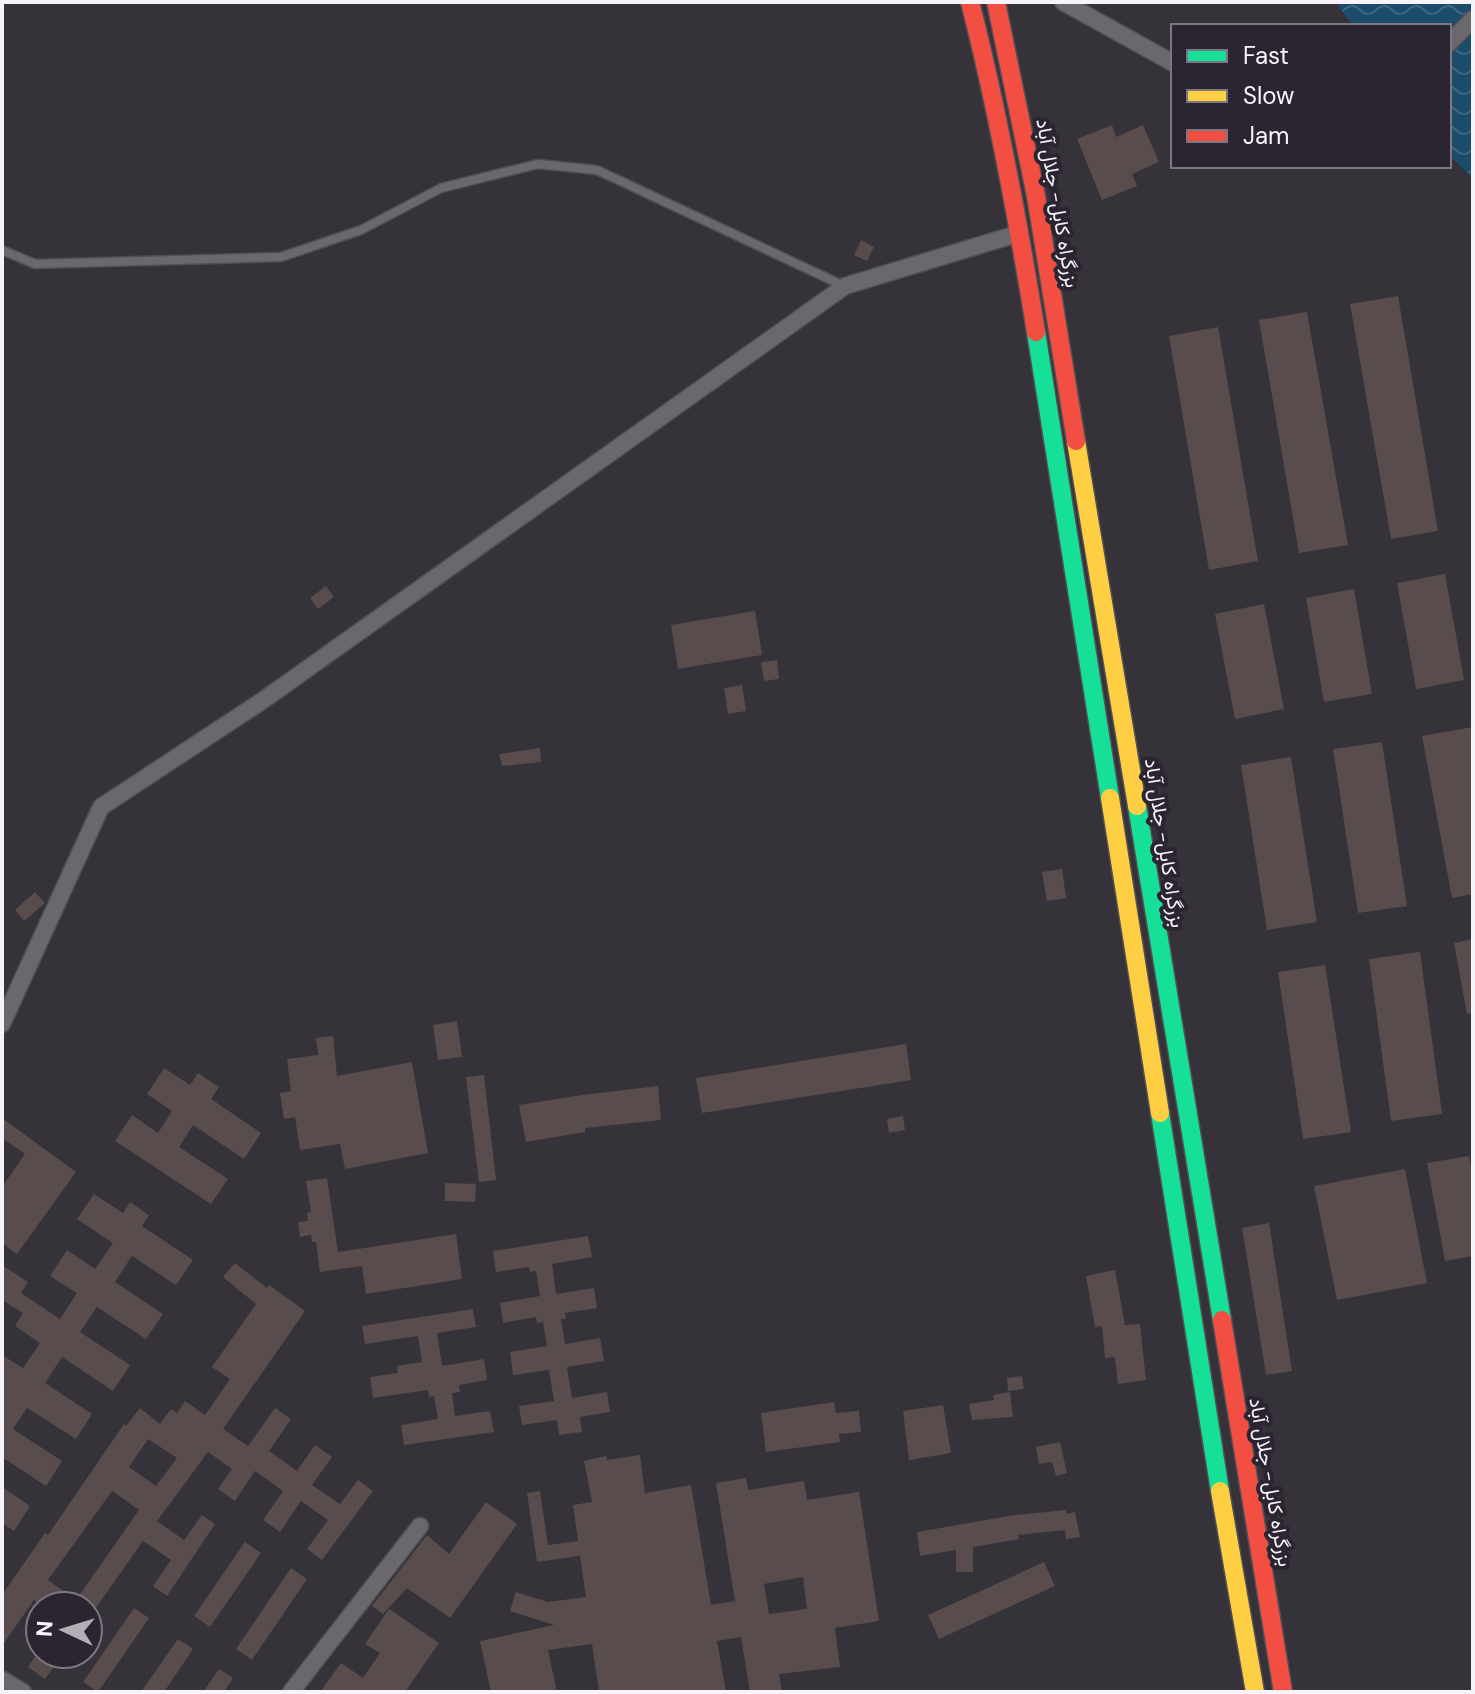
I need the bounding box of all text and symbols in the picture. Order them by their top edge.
legend [1171,24,1451,168]
text: Fast [1243,40,1289,71]
text: Slow [1243,80,1294,111]
street label: بزرگراه کابل- جلال آباد [1030,116,1086,290]
text: Jam [1243,120,1289,151]
street label: بزرگراه کابل- جلال آباد [1139,756,1191,930]
street label: بزرگراه کابل- جلال آباد [1243,1395,1299,1569]
north arrow [24,1590,104,1670]
text: N [30,1620,60,1638]

